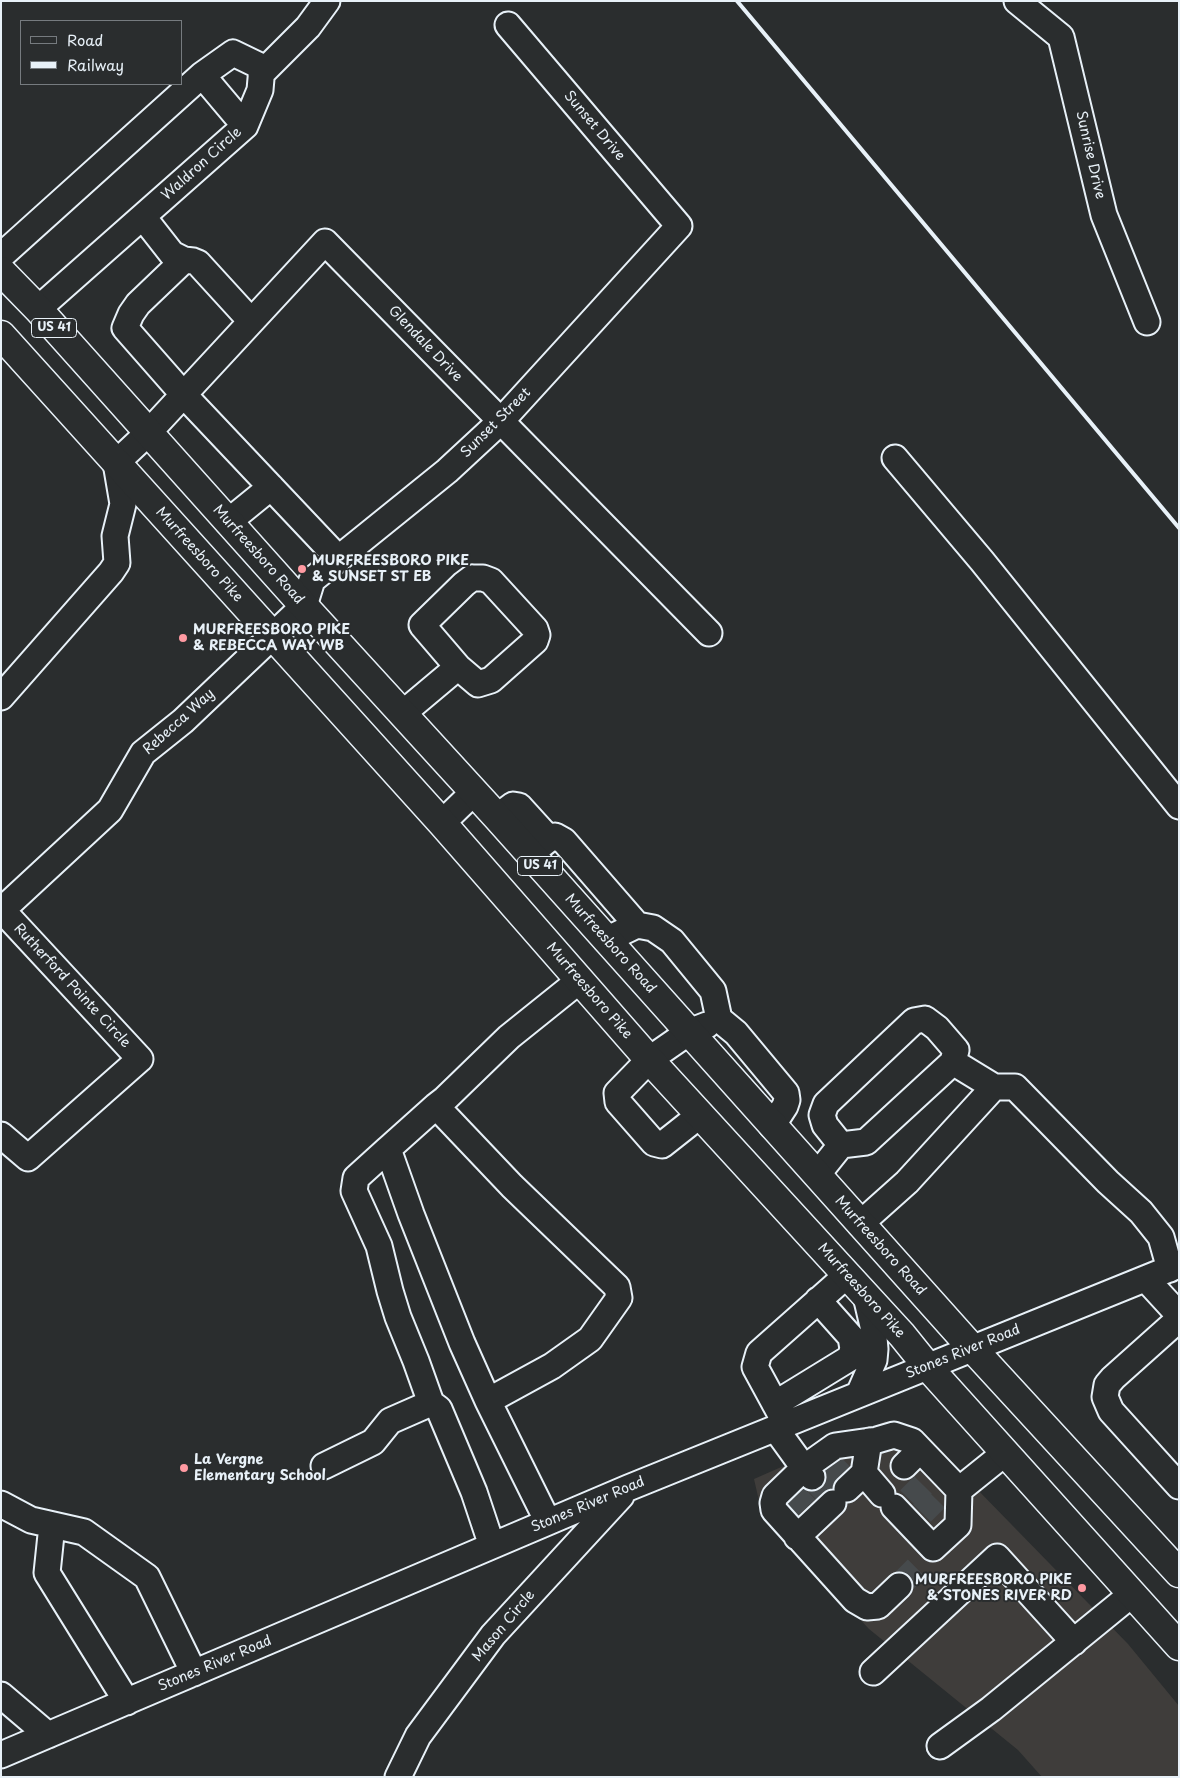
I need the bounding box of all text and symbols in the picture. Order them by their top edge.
legend [20,20,182,85]
text: Road [67,28,103,51]
text: Railway [67,53,124,76]
street label: Sunset Drive [560,88,628,164]
street label: Sunrise Drive [1072,109,1108,201]
street label: Waldron Circle [159,124,245,204]
street label: Glendale Drive [385,303,465,385]
road number: US 41 [32,318,76,338]
street label: Sunset Street [458,385,534,461]
street label: Murfreesboro Road [209,502,307,608]
street label: Murfreesboro Pike [152,504,246,606]
place label: MURFREESBORO PIKE & SUNSET ST EB [312,553,469,586]
marker: MURFREESBORO PIKE & SUNSET ST EB [296,563,308,575]
place label: MURFREESBORO PIKE & REBECCA WAY WB [193,622,350,654]
marker: MURFREESBORO PIKE & REBECCA WAY WB [177,632,189,644]
street label: Rebecca Way [140,686,218,758]
road number: US 41 [518,856,562,876]
street label: Murfreesboro Road [561,891,659,997]
street label: Rutherford Pointe Circle [10,920,134,1052]
street label: Murfreesboro Pike [543,939,635,1043]
street label: Murfreesboro Road [831,1193,929,1299]
street label: Murfreesboro Pike [814,1240,908,1342]
street label: Stones River Road [903,1321,1023,1383]
place label: La Vergne Elementary School [194,1452,326,1484]
marker: La Vergne Elementary School [178,1462,190,1474]
street label: Stones River Road [529,1473,647,1537]
place label: MURFREESBORO PIKE & STONES RIVER RD [915,1572,1072,1604]
marker: MURFREESBORO PIKE & STONES RIVER RD [1076,1582,1088,1594]
street label: Mason Circle [469,1587,539,1665]
street label: Stones River Road [156,1632,274,1696]

